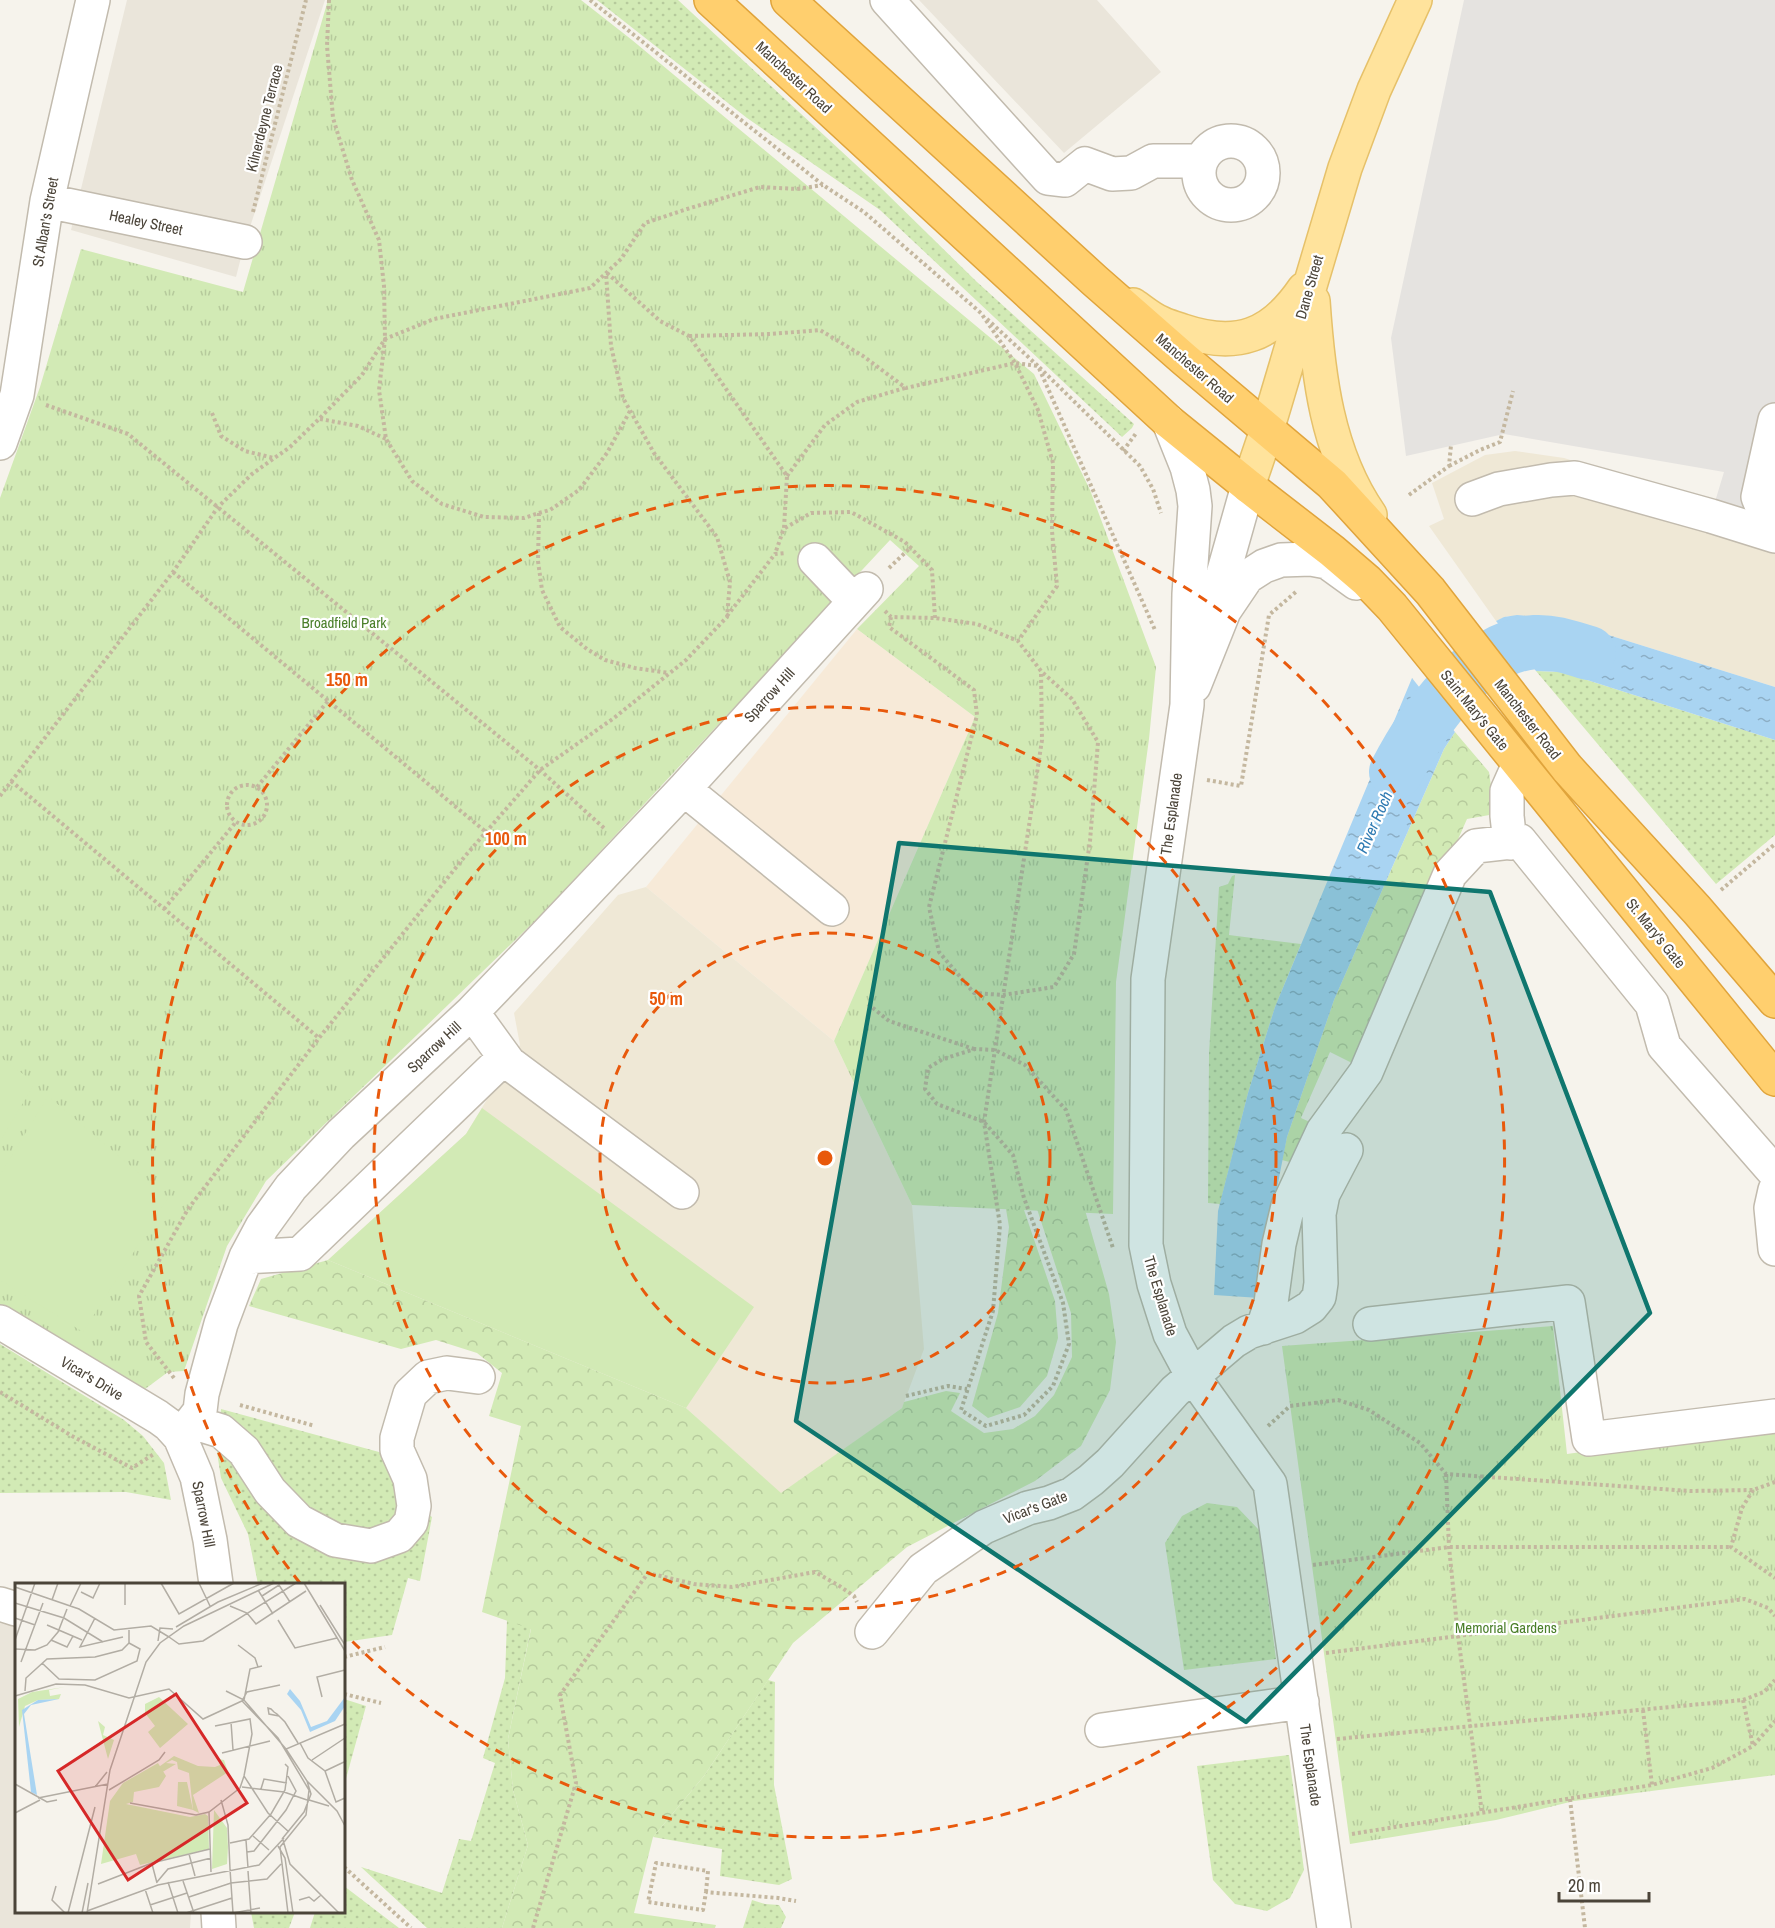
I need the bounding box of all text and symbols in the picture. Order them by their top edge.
street label: Manchester Road [751,36,837,118]
street label: Kilnerdeyne Terrace [241,62,288,174]
street label: St Alban's Street [27,175,63,268]
street label: Healey Street [107,204,185,240]
street label: Dane Street [1290,252,1328,321]
street label: Manchester Road [1151,328,1239,408]
park label: Broadfield Park [302,612,387,633]
street label: Sparrow Hill [739,663,799,727]
street label: Saint Mary's Gate [1436,665,1514,755]
text: 150 m [326,667,368,692]
street label: Manchester Road [1490,674,1566,764]
street label: The Esplanade [1155,771,1187,856]
water label: River Roch [1351,788,1397,856]
text: 100 m [485,826,527,851]
street label: St. Mary's Gate [1621,894,1691,973]
text: 50 m [649,986,683,1011]
street label: Sparrow Hill [402,1016,466,1078]
centre of rings [815,1148,835,1168]
street label: The Esplanade [1139,1253,1183,1339]
street label: Vicar's Drive [57,1351,127,1405]
street label: Sparrow Hill [187,1479,221,1549]
street label: Vicar's Gate [1000,1485,1070,1529]
inset map [15,1583,345,1913]
park label: Memorial Gardens [1455,1617,1557,1638]
street label: The Esplanade [1295,1723,1327,1808]
scale bar [1559,1865,1649,1903]
text: 20 m [1568,1873,1601,1898]

